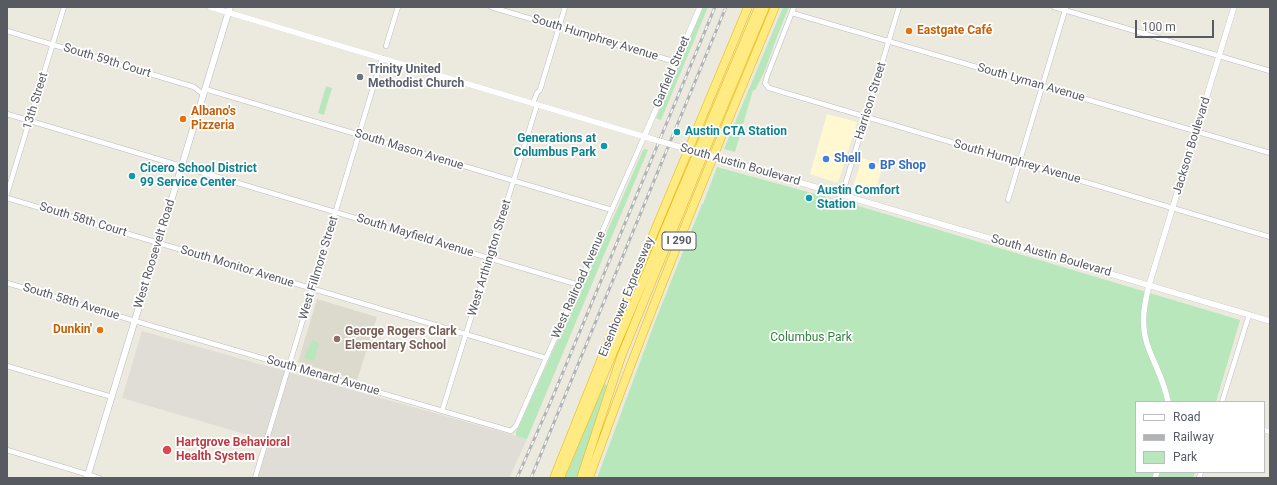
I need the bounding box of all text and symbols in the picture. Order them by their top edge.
street label: South Humphrey Avenue [530,12,660,64]
scale bar [1137,12,1216,38]
text: 100 m [1142,20,1176,34]
place label: Eastgate Café [917,24,992,38]
marker: Eastgate Café [904,26,914,36]
street label: Garfield Street [651,34,693,110]
street label: South 59th Court [62,41,152,81]
street label: Harrison Street [852,60,890,142]
street label: South Lyman Avenue [975,61,1087,105]
place label: Trinity United Methodist Church [368,63,464,91]
street label: 13th Street [21,71,51,131]
marker: Trinity United Methodist Church [355,72,365,82]
street label: Jackson Boulevard [1170,95,1214,197]
place label: Albano's Pizzeria [191,105,236,133]
marker: Albano's Pizzeria [178,114,188,124]
place label: Austin CTA Station [685,125,787,139]
street label: South Mason Avenue [353,127,465,173]
marker: Austin CTA Station [672,127,682,137]
place label: Generations at Columbus Park [514,132,596,160]
street label: South Humphrey Avenue [952,137,1082,187]
marker: Generations at Columbus Park [599,141,609,151]
street label: South Austin Boulevard [678,141,802,189]
place label: Shell [834,152,861,166]
marker: Shell [821,154,831,164]
place label: BP Shop [880,159,926,173]
marker: BP Shop [867,161,877,171]
place label: Cicero School District 99 Service Center [140,162,257,190]
marker: Cicero School District 99 Service Center [127,171,137,181]
place label: Austin Comfort Station [817,184,900,212]
marker: Austin Comfort Station [804,193,814,203]
street label: West Roosevelt Road [132,198,178,310]
street label: West Arthington Street [465,198,515,318]
street label: South 58th Court [38,200,128,240]
street label: South Mayfield Avenue [355,211,475,261]
street label: West Fillmore Street [296,214,342,322]
street label: West Railroad Avenue [549,229,609,341]
road number: I 290 [662,232,696,250]
street label: South Austin Boulevard [989,232,1113,280]
street label: Eisenhower Expressway [596,235,658,359]
street label: South Monitor Avenue [179,243,295,291]
street label: South 58th Avenue [21,280,121,324]
place label: Dunkin' [53,323,92,337]
marker: Dunkin' [95,325,105,335]
place label: George Rogers Clark Elementary School [345,325,457,353]
park label: Columbus Park [770,331,852,345]
marker: George Rogers Clark Elementary School [332,334,342,344]
street label: South Menard Avenue [265,353,381,399]
legend [1135,401,1265,473]
text: Road [1173,410,1201,424]
text: Railway [1173,430,1214,444]
place label: Hartgrove Behavioral Health System [176,436,290,464]
marker: Hartgrove Behavioral Health System [161,444,173,456]
text: Park [1173,450,1197,464]

